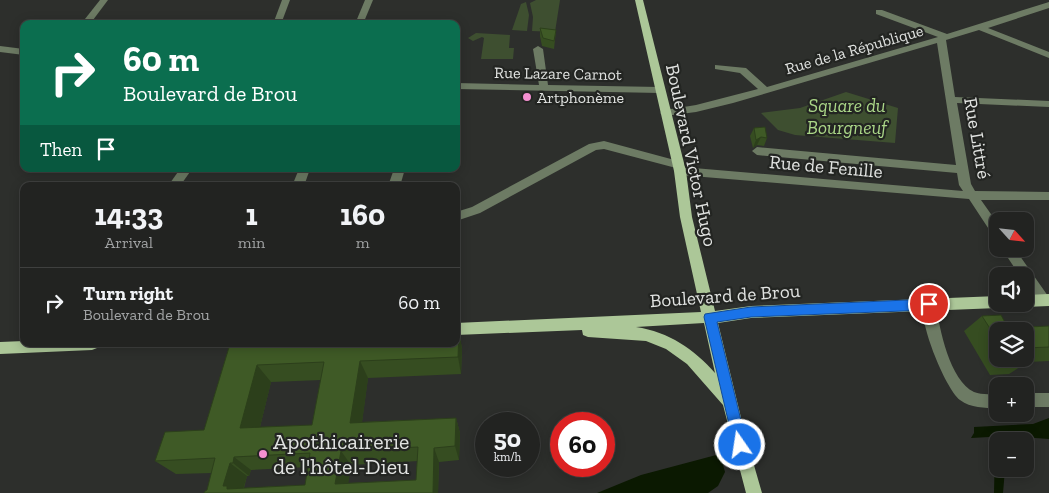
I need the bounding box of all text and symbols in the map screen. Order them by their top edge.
street label: Rue de la République [783,21,925,78]
text: 60 m [123,38,199,80]
icon: right [40,40,105,105]
street label: Boulevard Victor Hugo [661,62,722,249]
street label: Rue Lazare Carnot [494,63,622,84]
text: Boulevard de Brou [123,80,297,107]
place label: Artphonème [537,88,624,107]
marker: Artphonème [521,91,533,103]
park label: Square du Bourgneuf [807,94,889,139]
street label: Rue Littré [959,96,996,181]
icon: arrive [92,135,120,163]
text: Then [40,138,82,161]
street label: Rue de Fenille [768,150,884,183]
text: 14:33 [95,197,163,233]
text: 1 [246,197,258,233]
text: 160 [340,197,385,233]
north arrow [989,212,1034,258]
map controls [989,212,1034,477]
text: Arrival [105,233,153,252]
text: min [238,233,265,252]
text: m [356,233,370,252]
button: sound [989,267,1034,312]
street label: Boulevard de Brou [649,279,801,312]
text: Turn right [83,282,173,305]
pin [908,283,950,325]
icon: right [40,289,68,317]
icon: arrive [915,290,943,318]
text: 60 m [398,291,440,314]
text: Boulevard de Brou [83,305,210,324]
button: layers [989,322,1034,367]
button: + [989,377,1034,422]
speed limit sign: 60 [550,412,615,477]
position arrow [713,418,765,470]
text: 50 [494,423,521,453]
place label: Apothicairerie de l'hôtel-Dieu [273,428,410,480]
button: − [989,432,1034,477]
marker: Apothicairerie de l'hôtel-Dieu [257,448,269,460]
text: km/h [494,450,521,464]

